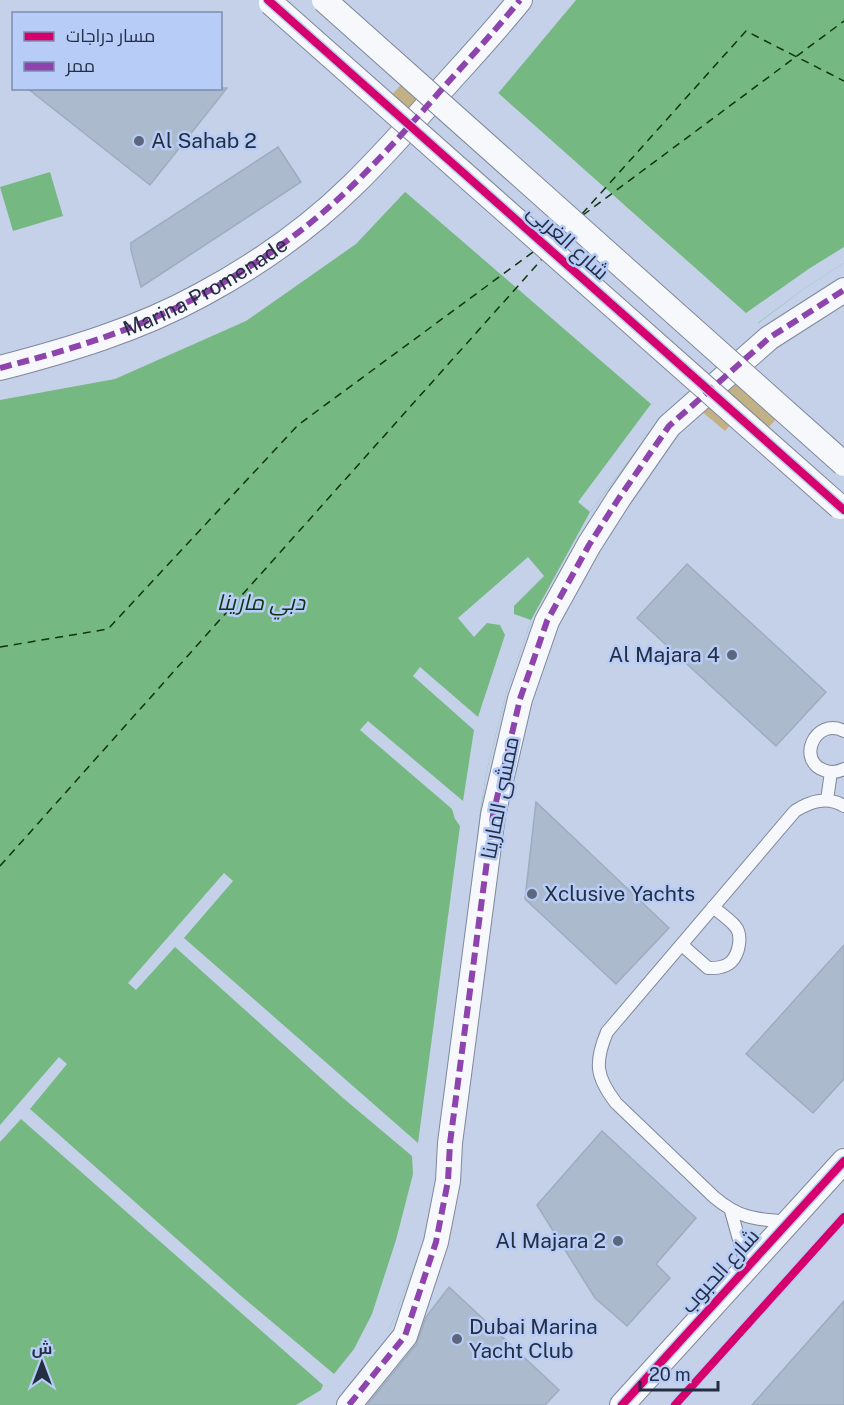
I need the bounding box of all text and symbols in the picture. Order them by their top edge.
legend [12,12,222,90]
text: مسار دراجات [66,25,155,47]
text: ممر [65,55,95,77]
place label: Al Sahab 2 [151,128,257,153]
marker: Al Sahab 2 [132,134,146,148]
street label: شارع الغربى [521,199,614,286]
street label: Marina Promenade [119,232,292,341]
water label: دبي مارينا [217,589,307,620]
place label: Al Majara 4 [609,642,720,667]
marker: Al Majara 4 [725,648,739,662]
street label: ممشى المارينا [475,734,525,862]
place label: Xclusive Yachts [544,881,695,906]
marker: Xclusive Yachts [525,887,539,901]
street label: شارع الحبوب [675,1223,765,1319]
place label: Al Majara 2 [495,1228,606,1253]
marker: Al Majara 2 [611,1234,625,1248]
place label: Dubai Marina Yacht Club [469,1314,598,1363]
marker: Dubai Marina Yacht Club [450,1332,464,1346]
north arrow [12,1333,72,1393]
text: ش [32,1339,52,1358]
scale bar [640,1354,718,1392]
text: 20 m [649,1364,691,1385]

